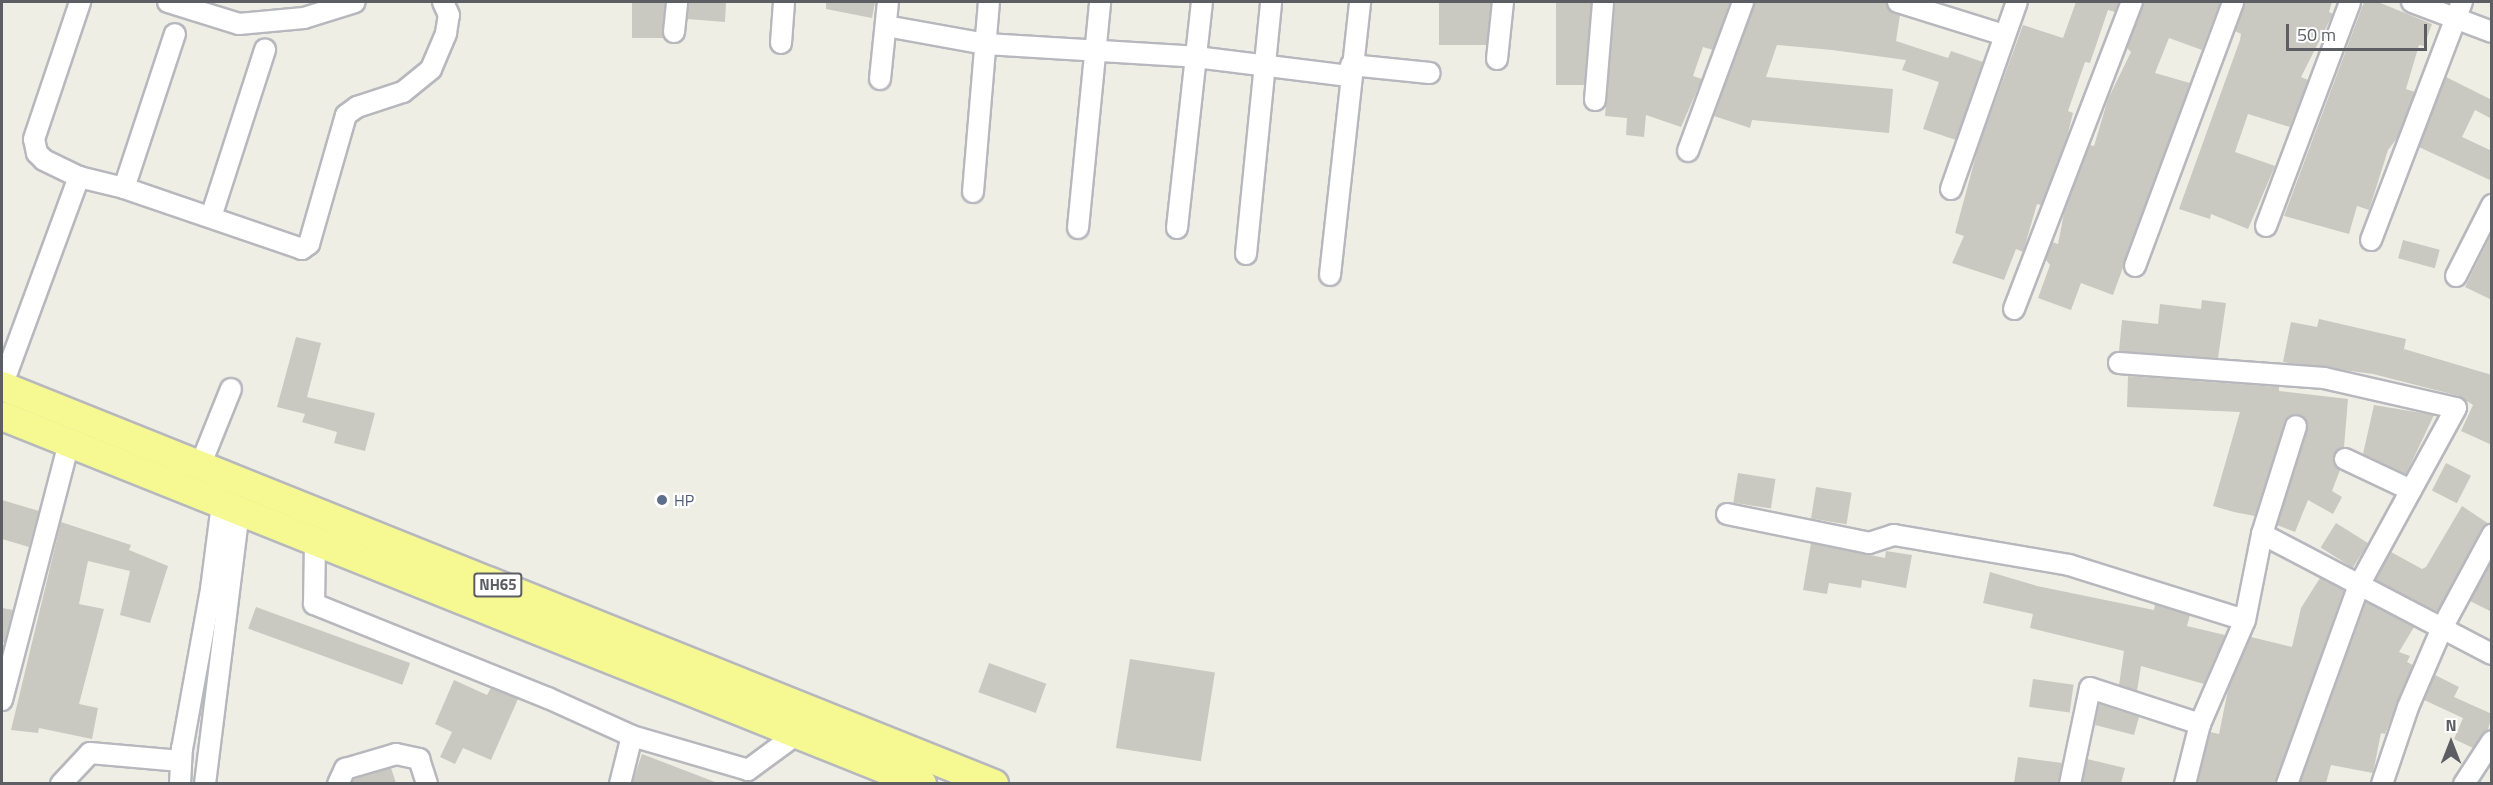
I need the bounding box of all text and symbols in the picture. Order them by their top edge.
scale bar [2289,12,2430,50]
text: 50 m [2297,21,2336,48]
place label: HP [674,490,694,510]
marker: HP [655,493,669,507]
road number: NH65 [472,573,524,597]
north arrow [2421,713,2481,773]
text: N [2445,713,2457,737]

